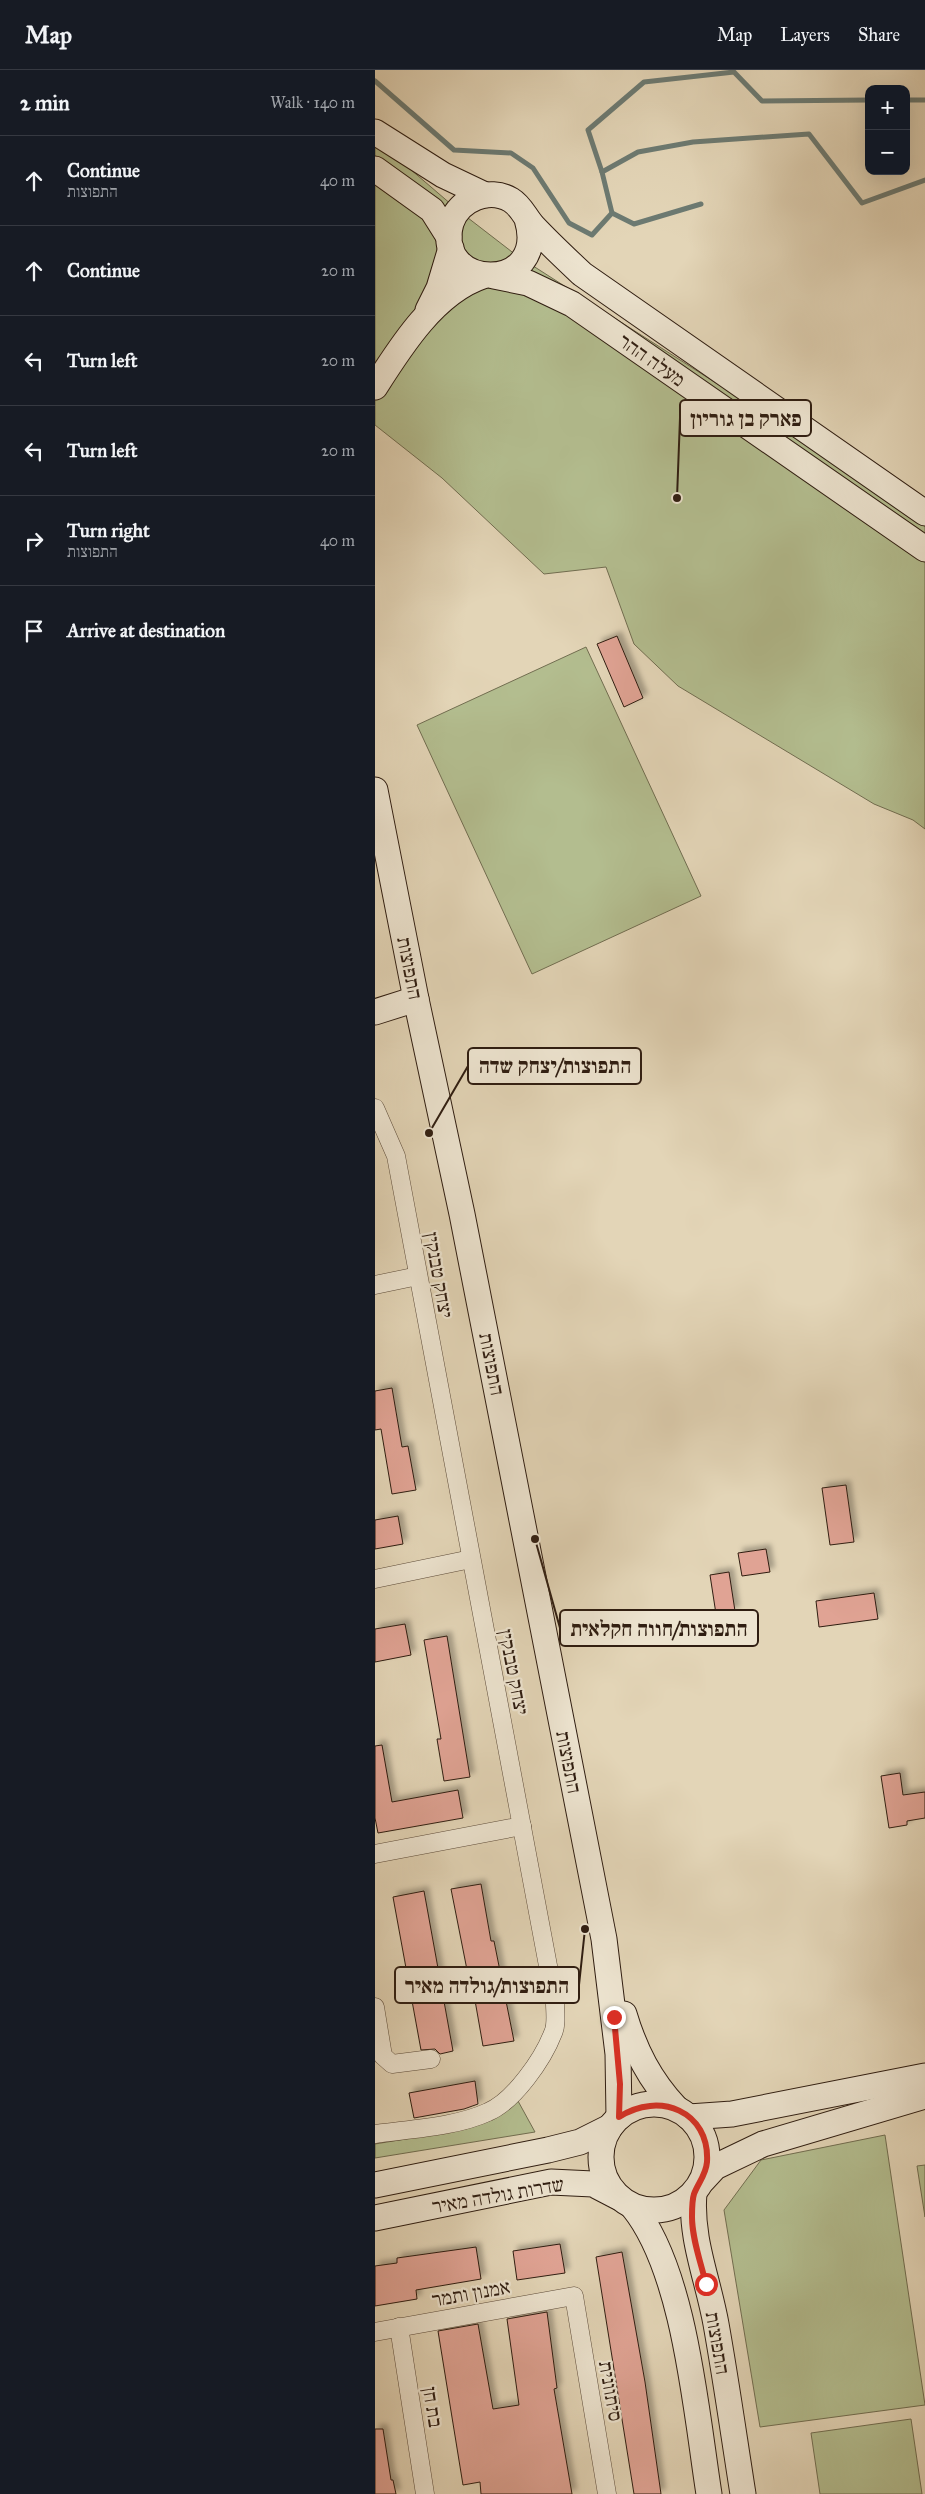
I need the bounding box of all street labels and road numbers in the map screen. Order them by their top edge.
street label: מעלה ההר [614,328,690,392]
street label: התפוצות [392,935,428,1001]
street label: יצחק טבנקין [420,1230,458,1320]
street label: התפוצות [474,1331,510,1397]
street label: יצחק טבנקין [494,1627,534,1717]
street label: התפוצות [551,1729,587,1795]
street label: שדרות גולדה מאיר [430,2172,566,2218]
street label: אמנון ותמר [430,2274,512,2312]
street label: התפוצות [701,2310,735,2376]
street label: סיתוונית [594,2359,628,2423]
street label: בת חן [418,2385,448,2429]

